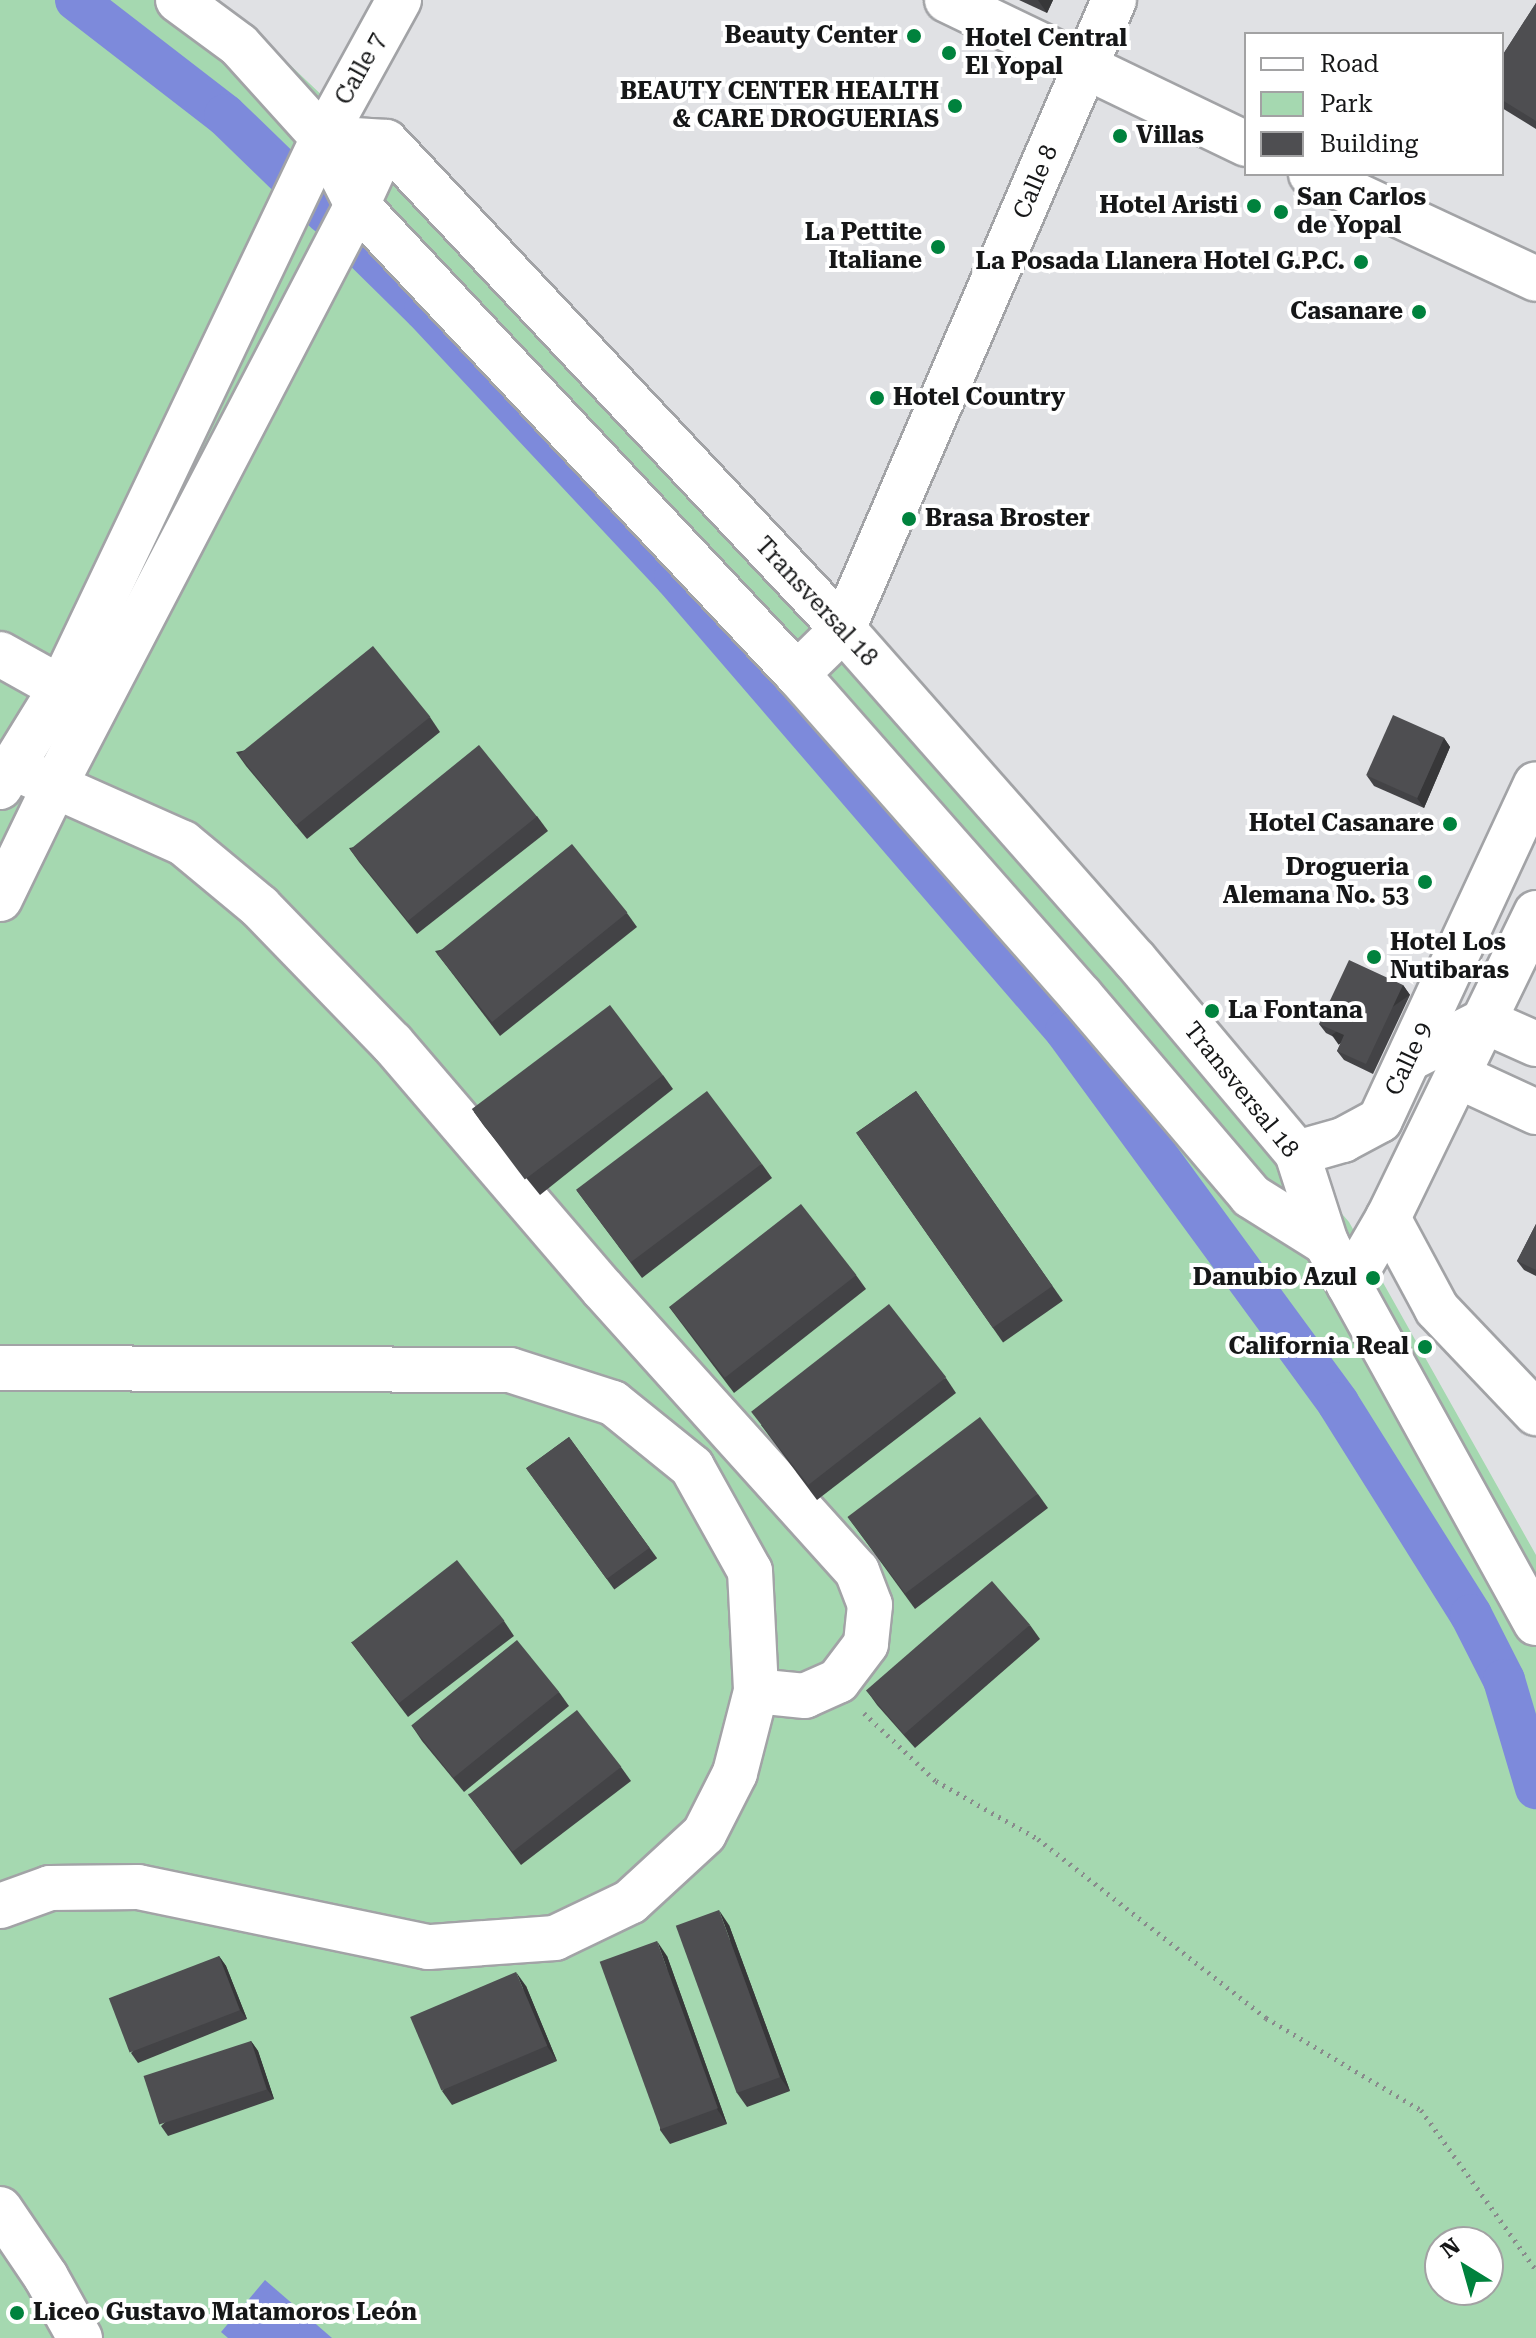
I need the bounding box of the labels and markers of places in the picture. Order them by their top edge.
place label: Beauty Center [725,22,898,50]
place label: Hotel Central El Yopal [965,25,1127,81]
marker: Beauty Center [905,27,923,45]
marker: Hotel Central El Yopal [940,44,958,62]
place label: BEAUTY CENTER HEALTH & CARE DROGUERIAS [620,78,939,134]
marker: BEAUTY CENTER HEALTH & CARE DROGUERIAS [946,97,964,115]
place label: Villas [1136,122,1204,150]
marker: Villas [1111,127,1129,145]
place label: San Carlos de Yopal [1297,184,1426,240]
place label: Hotel Aristi [1099,192,1238,220]
marker: Hotel Aristi [1245,197,1263,215]
marker: San Carlos de Yopal [1272,203,1290,221]
place label: La Pettite Italiane [805,219,922,275]
marker: La Pettite Italiane [929,238,947,256]
place label: La Posada Llanera Hotel G.P.C. [975,248,1345,276]
marker: La Posada Llanera Hotel G.P.C. [1352,253,1370,271]
place label: Casanare [1290,298,1403,326]
marker: Casanare [1410,303,1428,321]
place label: Hotel Country [893,384,1065,412]
marker: Hotel Country [868,389,886,407]
place label: Brasa Broster [925,505,1090,533]
marker: Brasa Broster [900,510,918,528]
place label: Hotel Casanare [1249,810,1434,838]
marker: Hotel Casanare [1441,815,1459,833]
place label: Drogueria Alemana No. 53 [1223,854,1409,910]
marker: Drogueria Alemana No. 53 [1416,873,1434,891]
place label: Hotel Los Nutibaras [1390,929,1509,985]
marker: Hotel Los Nutibaras [1365,948,1383,966]
place label: La Fontana [1228,997,1363,1025]
marker: La Fontana [1203,1002,1221,1020]
place label: Danubio Azul [1193,1264,1357,1292]
marker: Danubio Azul [1364,1269,1382,1287]
place label: California Real [1228,1333,1409,1361]
marker: California Real [1416,1338,1434,1356]
place label: Liceo Gustavo Matamoros León [33,2299,417,2327]
marker: Liceo Gustavo Matamoros León [8,2304,26,2322]

